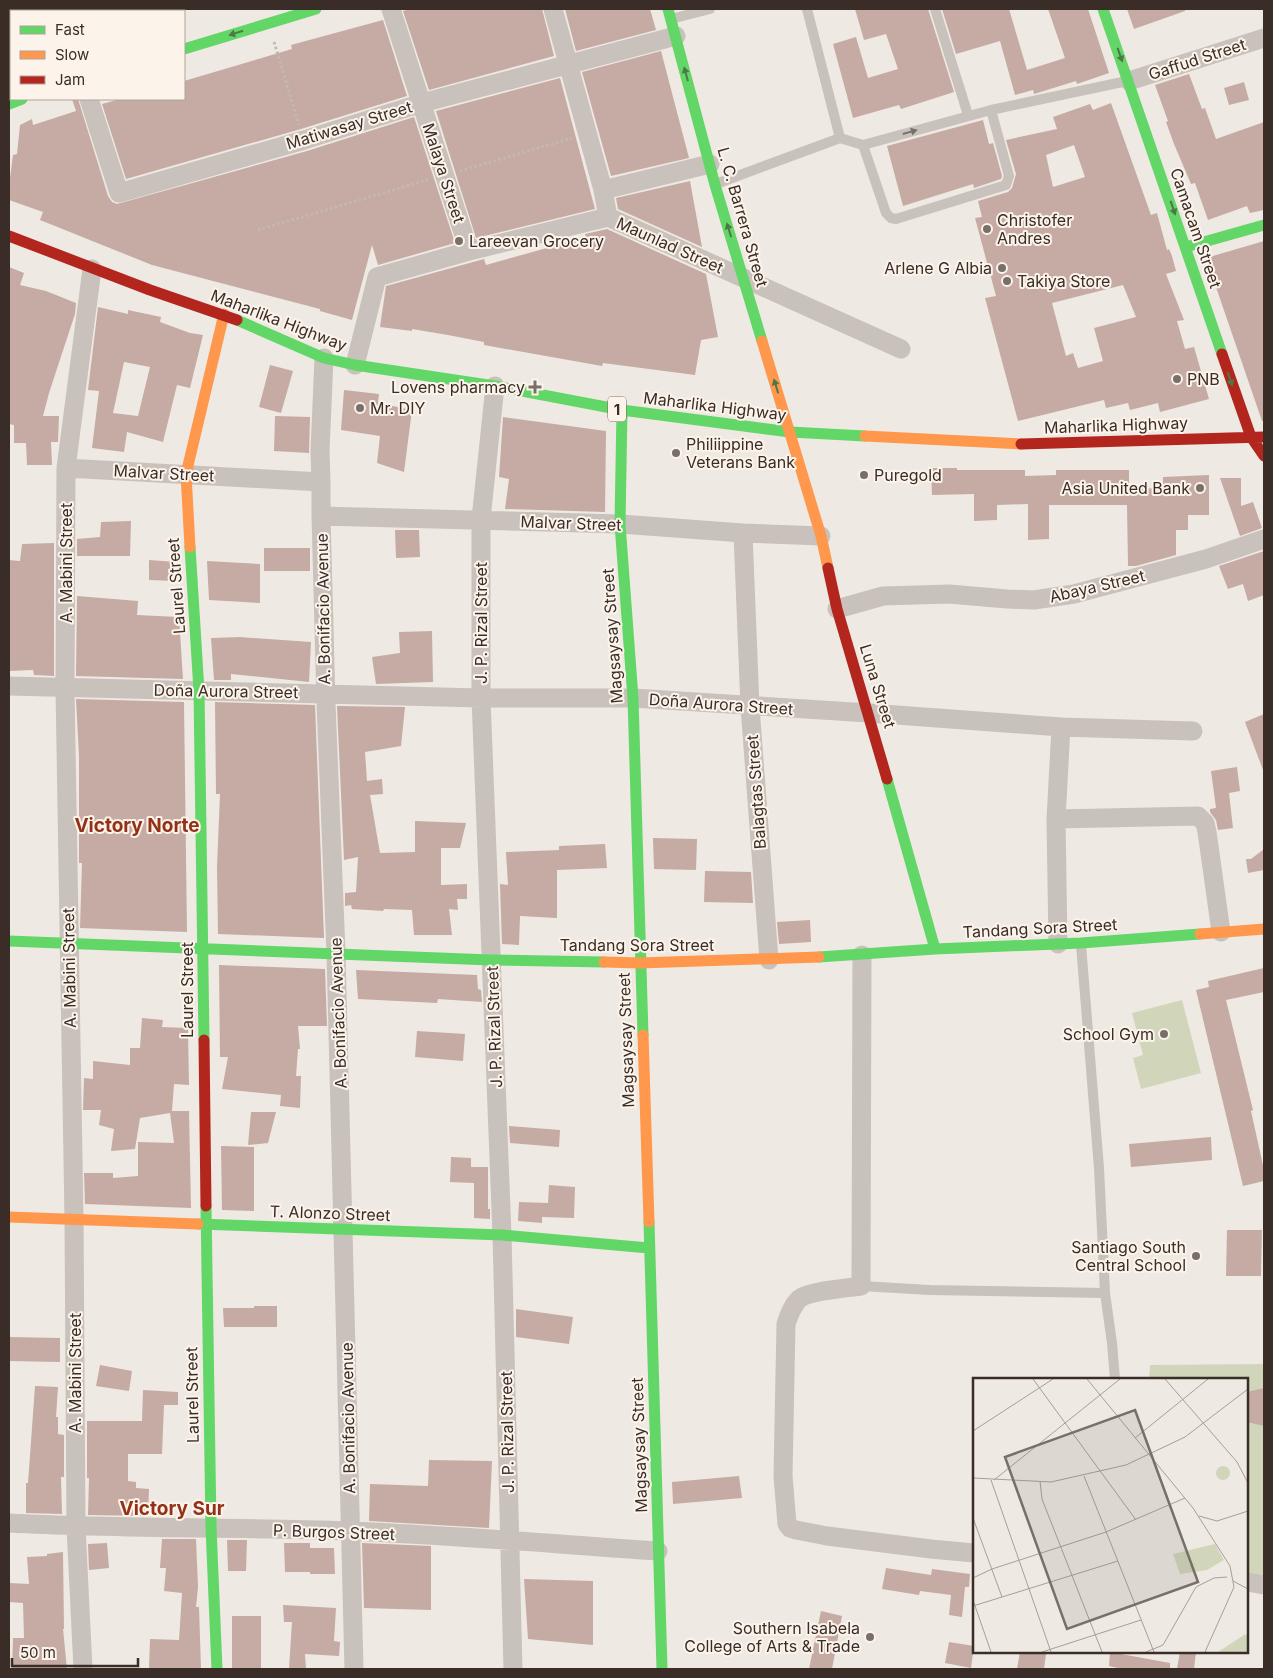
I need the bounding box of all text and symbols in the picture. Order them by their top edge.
legend [10,10,185,100]
text: Fast [55,20,85,39]
one-way arrow [228,29,243,37]
street label: Gaffud Street [1146,34,1248,84]
text: Slow [55,45,89,64]
one-way arrow [1117,47,1124,62]
one-way arrow [682,66,690,81]
text: Jam [55,70,85,89]
street label: Matiwasay Street [284,96,414,154]
street label: Malaya Street [418,121,470,225]
one-way arrow [903,127,918,135]
street label: L. C. Barrera Street [713,145,773,289]
street label: Camacam Street [1166,165,1226,291]
one-way arrow [1169,201,1177,216]
place label: Christofer Andres [997,210,1072,248]
street label: Maunlad Street [614,213,726,277]
one-way arrow [724,223,732,238]
marker: Christofer Andres [981,223,993,235]
place label: Lareevan Grocery [469,231,604,251]
marker: Lareevan Grocery [453,235,465,247]
place label: Arlene G Albia [884,258,992,278]
marker: Arlene G Albia [996,262,1008,274]
place label: Takiya Store [1017,271,1110,291]
marker: Takiya Store [1001,275,1013,287]
street label: Maharlika Highway [208,285,350,355]
place label: PNB [1187,369,1220,389]
one-way arrow [1227,372,1235,387]
marker: PNB [1171,373,1183,385]
place label: Lovens pharmacy [391,377,525,397]
one-way arrow [772,378,780,393]
marker: Lovens pharmacy [529,381,541,393]
street label: Maharlika Highway [642,387,788,425]
road number: 1 [608,396,626,422]
place label: Mr. DIY [370,398,425,418]
marker: Mr. DIY [354,402,366,414]
street label: Maharlika Highway [1044,412,1188,438]
place label: Philiippine Veterans Bank [686,434,795,472]
marker: Philiippine Veterans Bank [670,447,682,459]
street label: Malvar Street [113,460,215,486]
place label: Puregold [874,465,942,485]
marker: Puregold [858,469,870,481]
place label: Asia United Bank [1062,478,1190,498]
marker: Asia United Bank [1194,482,1206,494]
street label: A. Mabini Street [56,503,76,623]
street label: Malvar Street [520,511,622,535]
street label: A. Bonifacio Avenue [312,533,334,685]
street label: Laurel Street [163,537,189,635]
street label: J. P. Rizal Street [471,562,491,684]
street label: Abaya Street [1047,565,1147,607]
street label: Magsaysay Street [597,568,627,704]
street label: Luna Street [856,642,900,730]
street label: Doña Aurora Street [154,680,298,702]
street label: Doña Aurora Street [648,689,794,719]
street label: Balagtas Street [742,734,770,850]
district label: Victory Norte [74,814,200,837]
street label: A. Mabini Street [58,908,80,1028]
street label: Tandang Sora Street [962,914,1118,942]
street label: Tandang Sora Street [560,935,714,955]
street label: A. Bonifacio Avenue [325,937,351,1089]
street label: Laurel Street [177,942,197,1038]
street label: J. P. Rizal Street [482,966,506,1088]
street label: Magsaysay Street [614,972,638,1108]
place label: School Gym [1063,1024,1154,1044]
marker: School Gym [1158,1028,1170,1040]
street label: T. Alonzo Street [269,1201,391,1225]
place label: Santiago South Central School [1071,1237,1186,1275]
marker: Santiago South Central School [1190,1250,1202,1262]
street label: A. Mabini Street [65,1313,85,1433]
street label: A. Bonifacio Avenue [337,1342,359,1494]
street label: Laurel Street [181,1347,203,1443]
street label: J. P. Rizal Street [496,1371,518,1493]
street label: Magsaysay Street [627,1377,651,1513]
inset map [973,1378,1248,1653]
district label: Victory Sur [120,1497,225,1520]
street label: P. Burgos Street [273,1520,395,1544]
place label: Southern Isabela College of Arts & Trade [684,1618,860,1656]
marker: Southern Isabela College of Arts & Trade [864,1631,876,1643]
scale bar [12,1636,139,1668]
text: 50 m [20,1643,56,1662]

